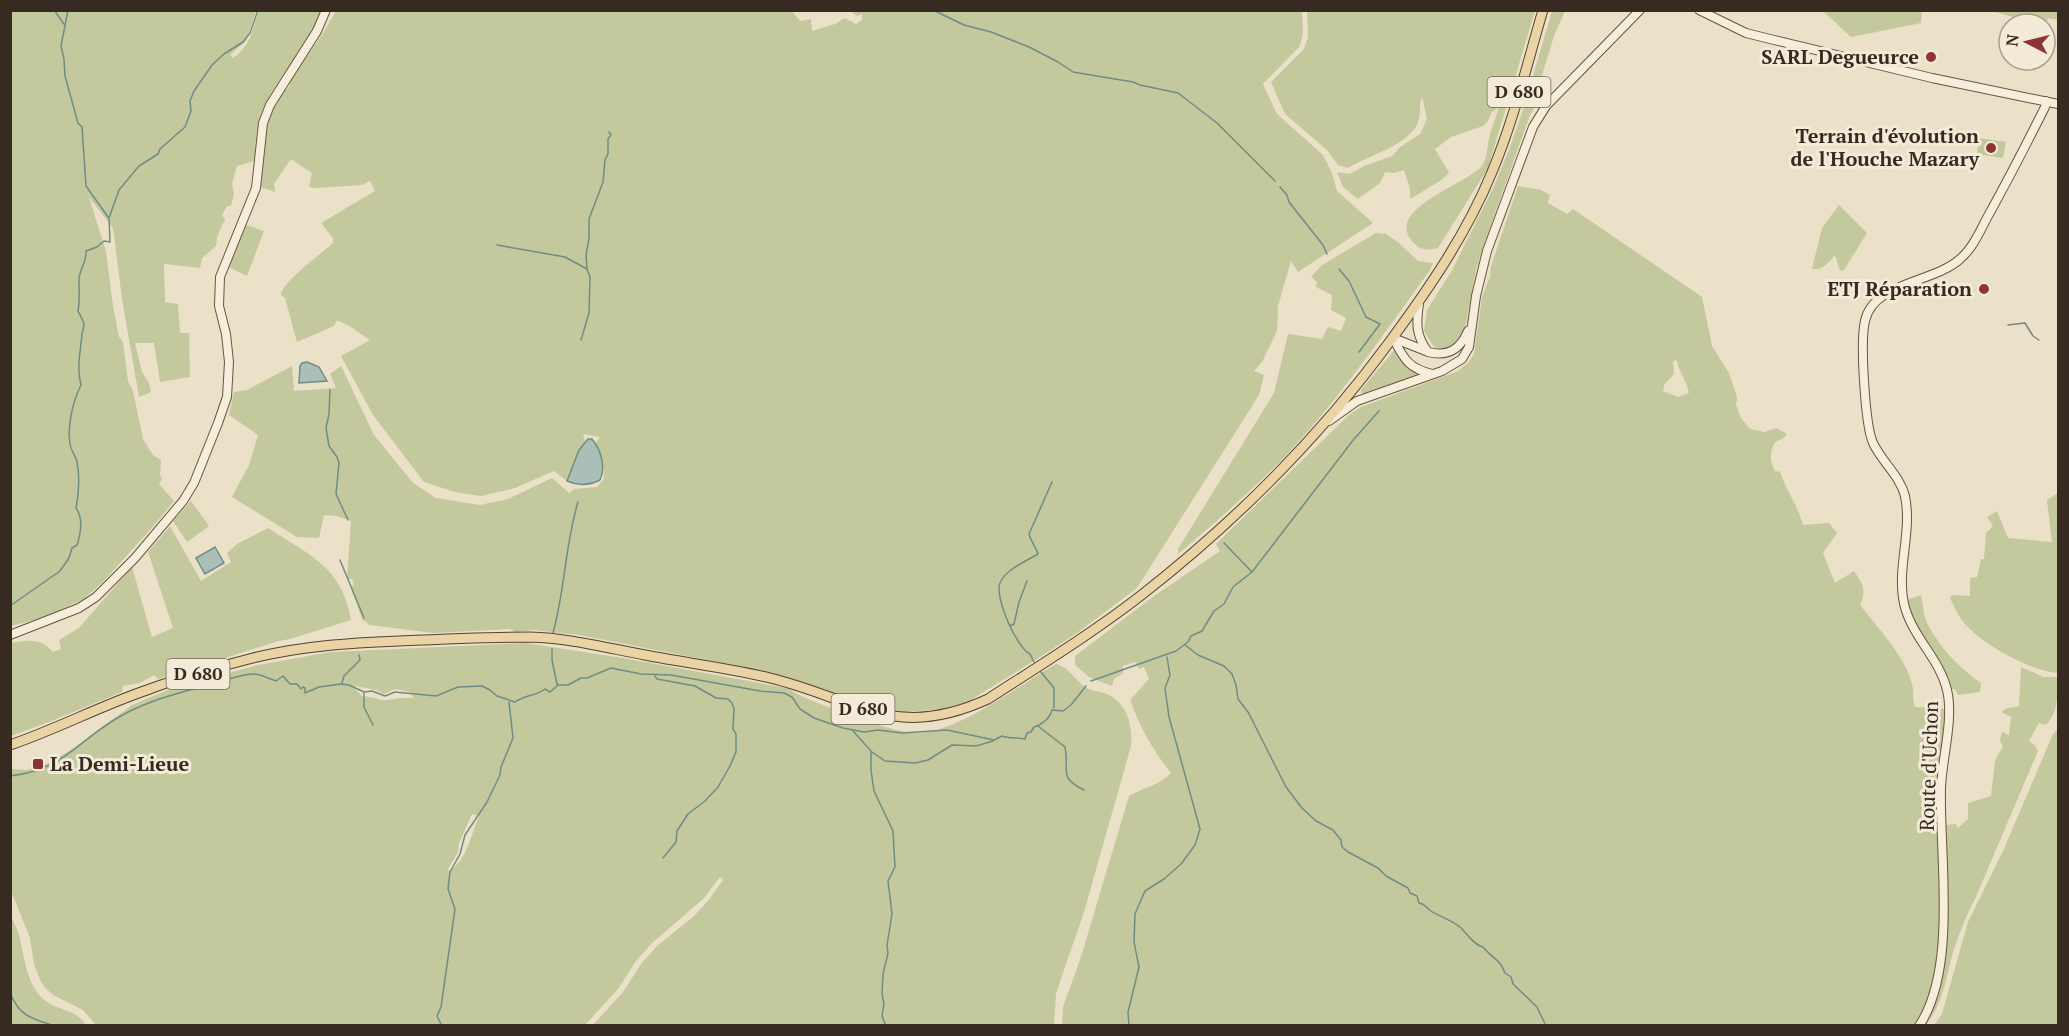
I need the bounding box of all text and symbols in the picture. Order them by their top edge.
north arrow [1997,12,2057,72]
text: N [2000,33,2024,48]
place label: SARL Degueurce [1761,43,1919,70]
marker: SARL Degueurce [1924,50,1938,64]
road number: D 680 [1488,77,1550,107]
place label: Terrain d'évolution de l'Houche Mazary [1791,122,1979,172]
marker: Terrain d'évolution de l'Houche Mazary [1984,141,1998,155]
place label: ETJ Réparation [1827,275,1972,302]
marker: ETJ Réparation [1977,282,1991,296]
road number: D 680 [166,659,230,689]
road number: D 680 [832,694,894,724]
street label: Route d'Uchon [1913,700,1944,832]
place label: La Demi-Lieue [50,750,190,777]
marker: La Demi-Lieue [31,757,45,771]

